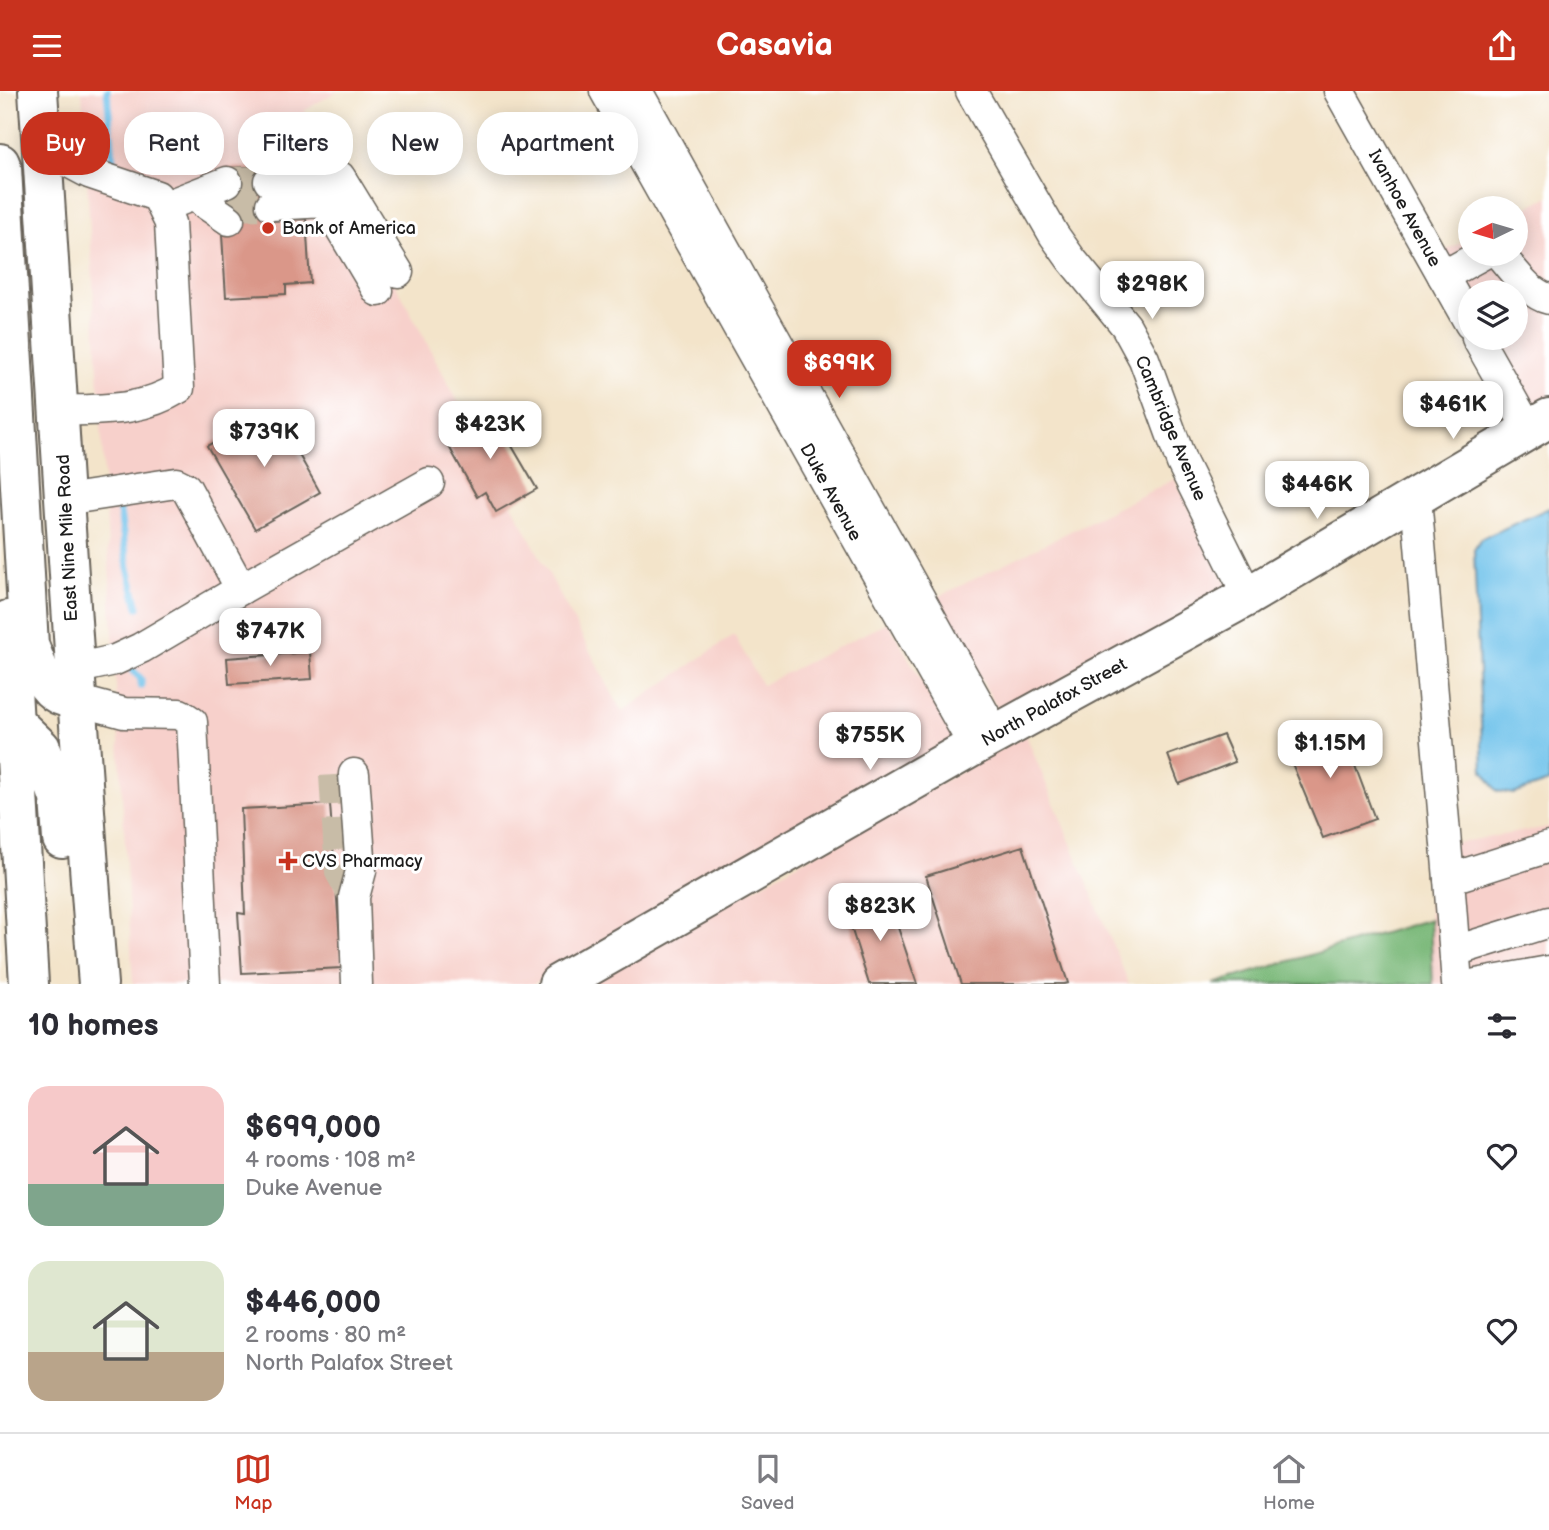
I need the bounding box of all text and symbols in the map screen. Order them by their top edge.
text: Casavia [716,26,833,65]
icon: menu [28,27,66,65]
icon: share [1483,27,1521,65]
chip: Buy [21,112,110,175]
chip: Rent [124,112,224,175]
chip: Filters [238,112,353,175]
chip: New [367,112,463,175]
chip: Apartment [477,112,638,175]
street label: Ivanhoe Avenue [1364,146,1446,271]
north arrow [1458,196,1528,266]
map controls [1458,196,1528,350]
place label: Bank of America [282,218,416,239]
marker: Bank of America [260,220,276,236]
pin: $298K [1103,261,1201,321]
text: $298K [1116,270,1188,298]
button: layers [1458,280,1528,350]
pin: $699K [790,341,888,400]
text: $699K [803,349,875,377]
street label: Cambridge Avenue [1130,352,1211,504]
pin: $461K [1404,381,1502,441]
text: $461K [1419,390,1487,418]
pin: $423K [441,401,539,461]
pin: $739K [215,409,313,469]
text: $423K [455,410,525,438]
text: $739K [229,418,299,446]
street label: Duke Avenue [795,440,866,545]
street label: East Nine Mile Road [53,454,82,622]
pin: $446K [1268,461,1366,521]
text: $446K [1281,470,1353,498]
pin: $747K [221,609,319,668]
text: $747K [235,617,305,645]
street label: North Palafox Street [978,654,1131,751]
pin: $755K [821,713,919,772]
text: $755K [835,721,905,749]
pin: $1.15M [1273,721,1387,780]
text: $1.15M [1294,729,1366,757]
place label: CVS Pharmacy [302,851,423,872]
marker: CVS Pharmacy [280,853,296,869]
pin: $823K [831,883,929,943]
text: $823K [844,892,916,920]
icon: filters [1483,1007,1521,1045]
text: 10 homes [28,1008,159,1044]
text: $699,000 [245,1110,381,1146]
icon: home [84,1114,168,1198]
icon: heart [1483,1137,1521,1175]
text: 4 rooms · 108 m² [245,1146,416,1174]
text: Duke Avenue [245,1174,383,1202]
text: $446,000 [245,1285,381,1321]
icon: home [84,1289,168,1373]
icon: heart [1483,1312,1521,1350]
text: 2 rooms · 80 m² [245,1321,406,1349]
text: North Palafox Street [245,1349,453,1377]
tab: Map [234,1450,272,1515]
tab: Saved [741,1450,794,1515]
tab: Home [1263,1450,1315,1515]

